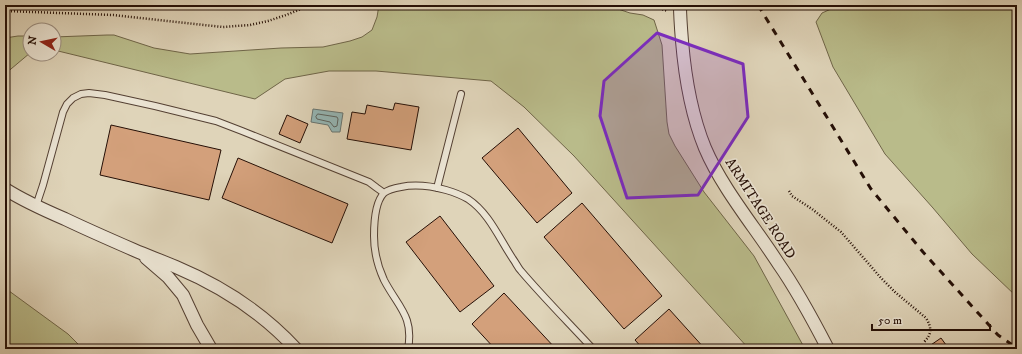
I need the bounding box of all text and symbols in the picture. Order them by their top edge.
north arrow [22,22,62,62]
text: N [25,35,41,46]
street label: ARMITAGE ROAD [721,155,800,262]
scale bar [872,306,990,332]
text: 50 m [878,313,902,328]

